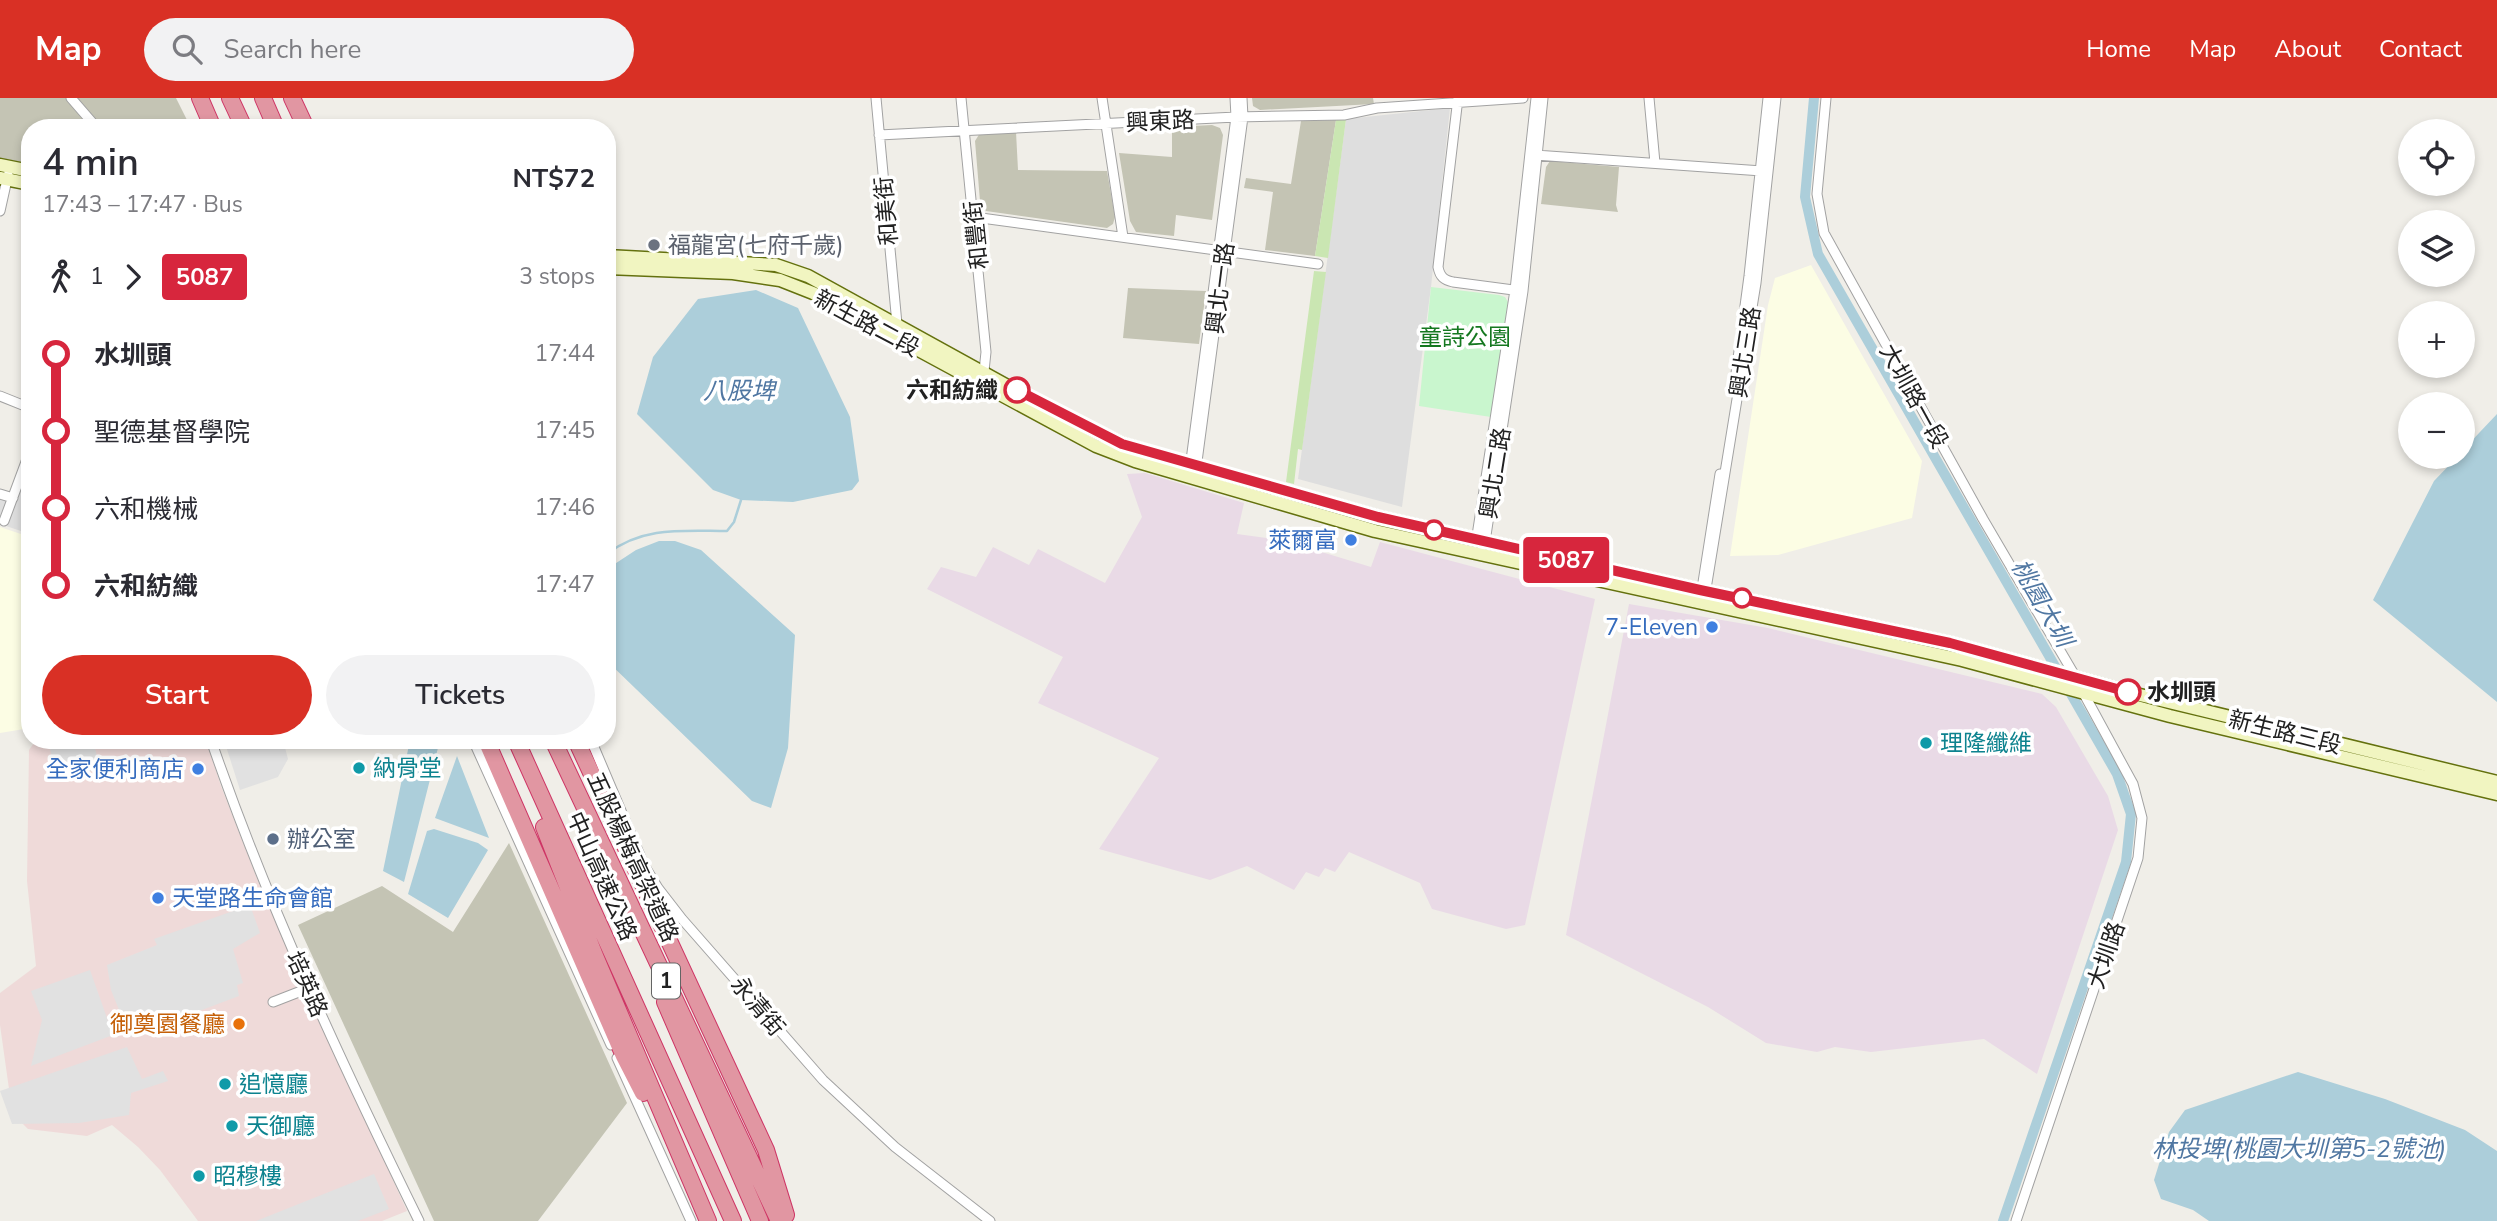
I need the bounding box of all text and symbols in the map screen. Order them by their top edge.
search box [144,18,634,81]
text: Map [35,27,102,72]
icon: search [168,30,206,68]
text: Search here [224,32,361,67]
text: Home [2086,33,2151,65]
text: Map [2189,33,2236,65]
text: About [2274,33,2341,65]
text: Contact [2379,33,2462,65]
street label: 興東路 [1125,104,1195,139]
map controls [2398,119,2475,469]
button: locate [2398,119,2475,196]
text: 4 min [42,137,139,188]
text: NT$72 [513,161,595,196]
street label: 和美街 [868,175,905,247]
text: 17:43 – 17:47 · Bus [42,189,243,220]
street label: 和豐街 [957,199,996,271]
button: layers [2398,210,2475,287]
place label: 福龍宮(七府千歲) [668,230,844,261]
marker: 福龍宮(七府千歲) [646,237,662,253]
street label: 興北一路 [1200,241,1241,336]
icon: walk [42,258,80,296]
icon: forward [114,258,152,296]
text: 1 [90,261,104,292]
text: 5087 [176,261,233,293]
text: 3 stops [519,261,595,292]
street label: 新生路二段 [809,283,925,364]
button: + [2398,301,2475,378]
street label: 興北三路 [1723,304,1768,400]
park label: 童詩公園 [1419,322,1511,353]
text: 水圳頭 [94,338,172,373]
text: 17:44 [535,338,595,369]
street label: 大圳路一段 [1872,338,1955,454]
water label: 八股埤 [703,375,778,407]
place label: 六和紡織 [906,375,998,406]
marker: 六和紡織 [1004,377,1030,403]
button: − [2398,392,2475,469]
text: 聖德基督學院 [94,415,250,450]
text: 17:45 [535,415,595,446]
street label: 興北二路 [1473,425,1518,521]
text: 六和機械 [94,492,198,527]
text: 17:46 [535,492,595,523]
unlabelled marker [1424,520,1444,540]
place label: 萊爾富 [1268,525,1337,556]
marker: 萊爾富 [1343,532,1359,548]
line badge: 5087 [1517,537,1615,583]
text: 5087 [1537,544,1595,576]
water label: 桃園大圳 [2004,553,2081,655]
text: 六和紡織 [94,569,198,604]
text: 17:47 [535,569,595,600]
unlabelled marker [1732,588,1752,608]
place label: 7-Eleven [1605,612,1698,643]
marker: 7-Eleven [1704,619,1720,635]
button: Start [42,655,312,735]
button: Tickets [326,655,595,735]
place label: 水圳頭 [2147,677,2216,708]
marker: 水圳頭 [2115,679,2141,705]
street label: 新生路三段 [2225,704,2344,761]
place label: 理隆纖維 [1940,728,2032,759]
marker: 理隆纖維 [1918,735,1934,751]
place label: 納骨堂 [373,753,442,784]
place label: 全家便利商店 [46,754,184,785]
marker: 納骨堂 [351,760,367,776]
marker: 全家便利商店 [190,761,206,777]
street label: 五股楊梅高架道路 [580,767,685,947]
street label: 中山高速公路 [559,807,644,946]
place label: 辦公室 [287,824,356,855]
marker: 辦公室 [265,831,281,847]
place label: 天堂路生命會館 [172,883,333,914]
marker: 天堂路生命會館 [150,890,166,906]
street label: 大圳路 [2081,917,2132,993]
street label: 培英路 [278,946,335,1022]
road number: 1 [652,964,680,998]
street label: 永清街 [724,970,792,1043]
place label: 御奠園餐廳 [110,1009,225,1040]
marker: 御奠園餐廳 [231,1016,247,1032]
place label: 追憶廳 [239,1069,308,1100]
marker: 追憶廳 [217,1076,233,1092]
place label: 天御廳 [246,1111,315,1142]
marker: 天御廳 [224,1118,240,1134]
water label: 林投埤(桃園大圳第5-2號池) [2152,1133,2446,1165]
place label: 昭穆樓 [213,1161,282,1192]
marker: 昭穆樓 [191,1168,207,1184]

